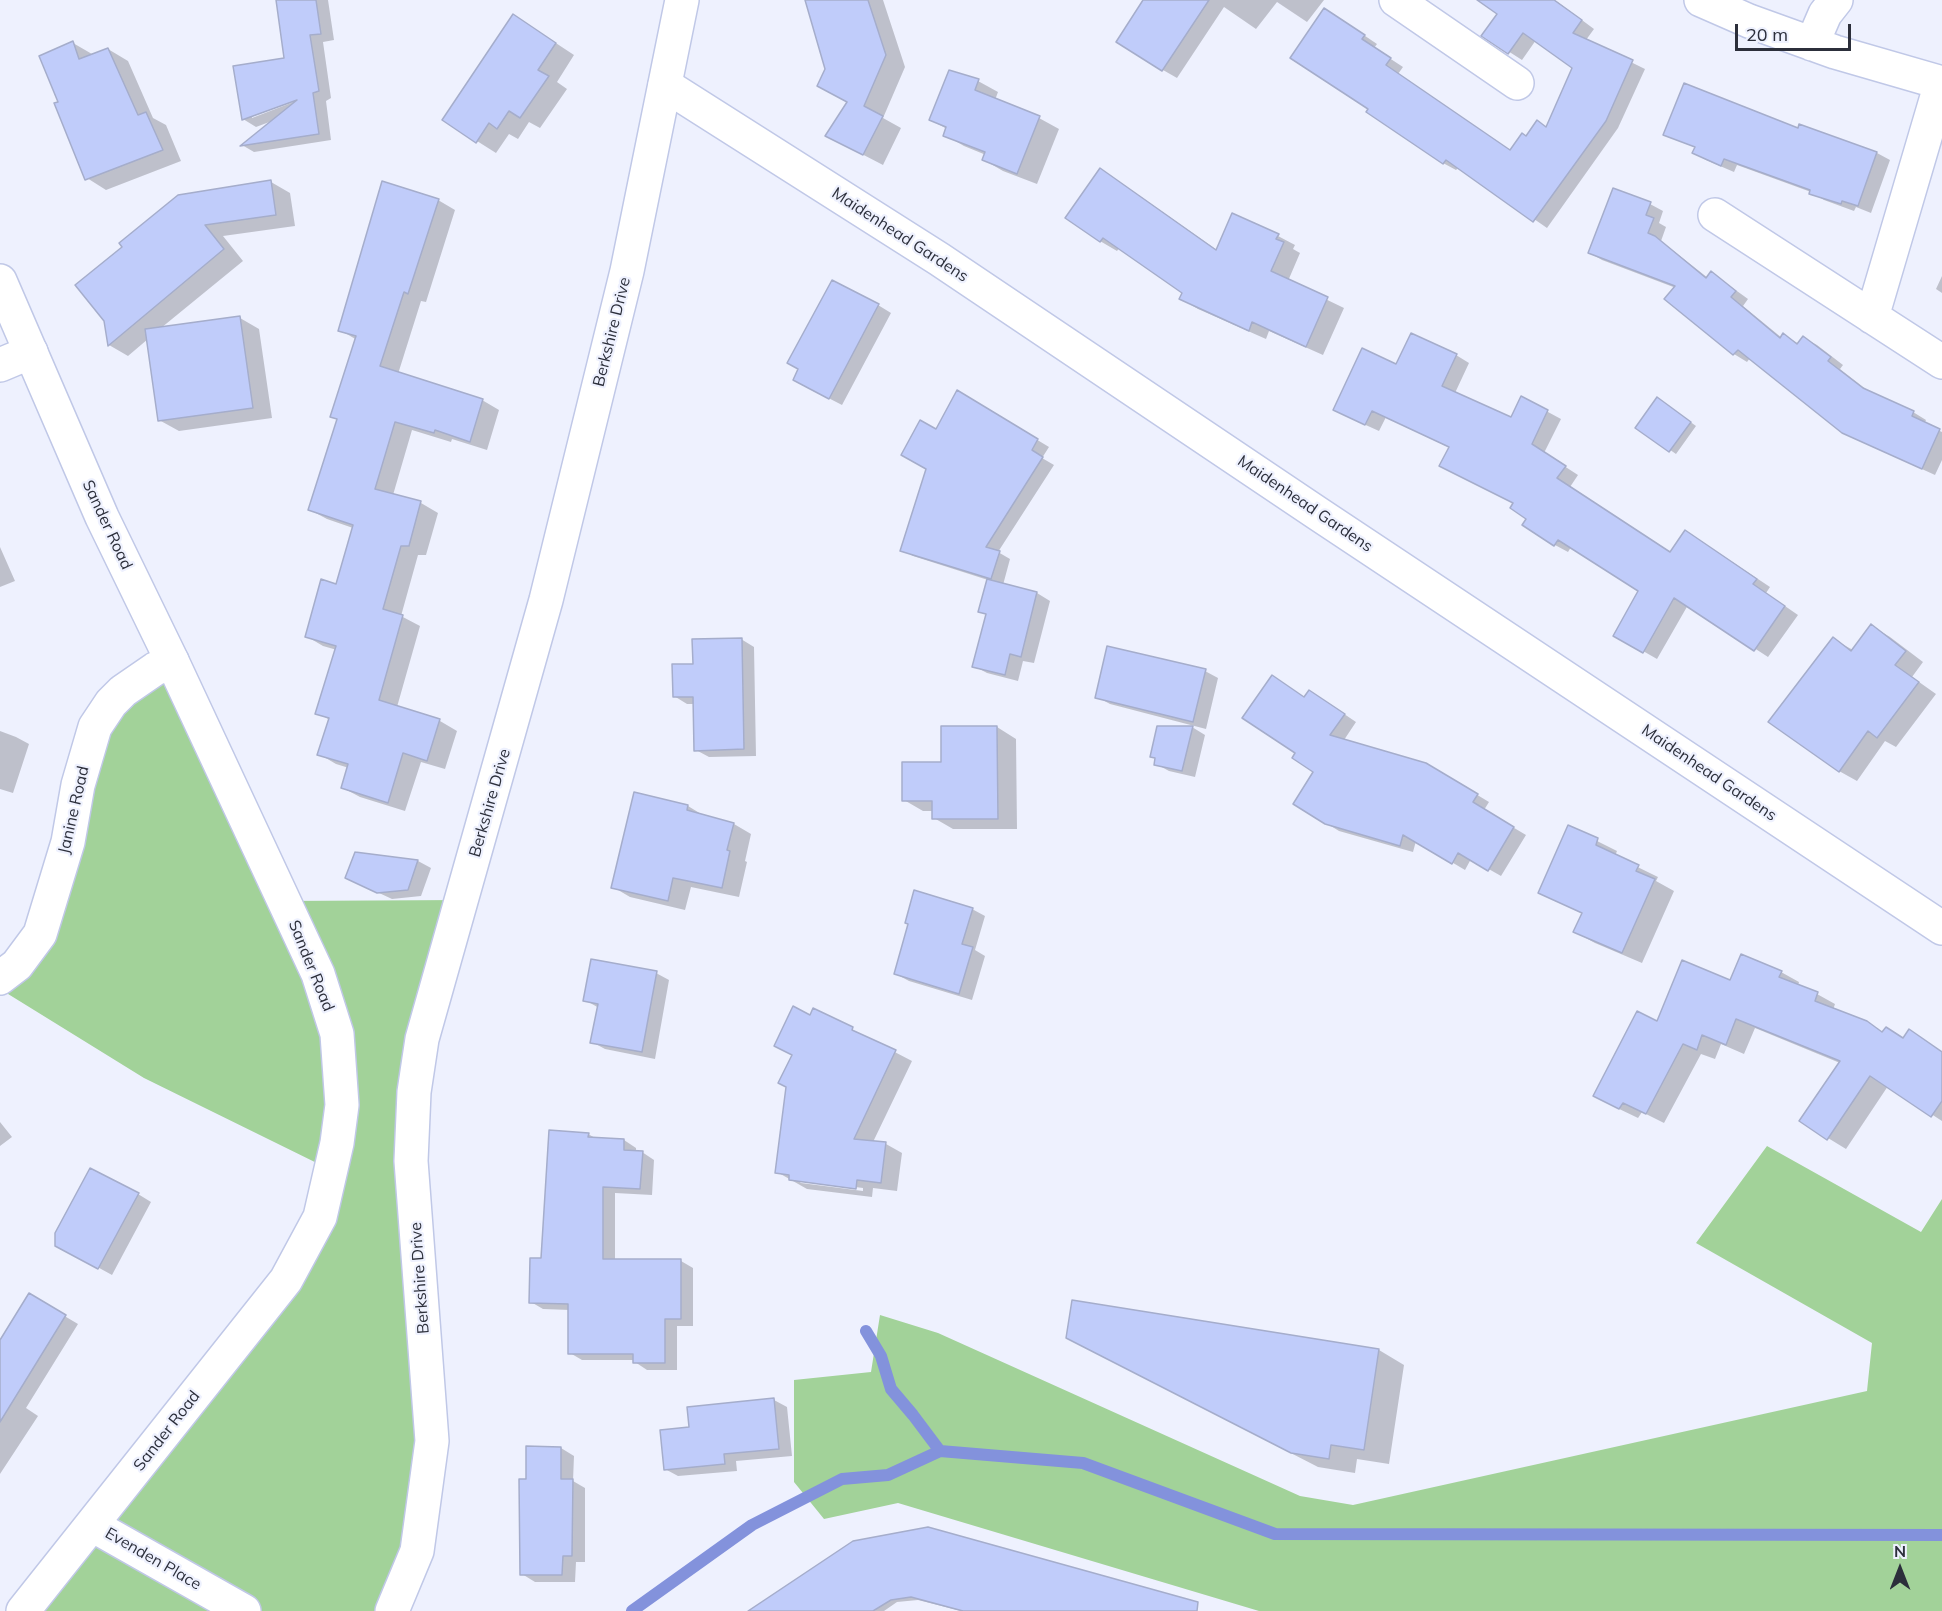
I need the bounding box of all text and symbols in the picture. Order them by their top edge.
scale bar [1738,12,1854,50]
text: 20 m [1746,23,1788,46]
street label: Maidenhead Gardens [828,184,972,286]
street label: Berkshire Drive [589,275,635,389]
street label: Maidenhead Gardens [1234,452,1376,556]
street label: Sander Road [78,477,136,573]
street label: Maidenhead Gardens [1638,721,1780,825]
street label: Berkshire Drive [465,747,515,859]
street label: Janine Road [55,764,93,856]
street label: Sander Road [284,918,338,1014]
street label: Berkshire Drive [407,1222,433,1334]
street label: Sander Road [130,1387,204,1475]
street label: Evenden Place [101,1524,205,1594]
north arrow [1870,1539,1930,1599]
text: N [1894,1541,1906,1561]

